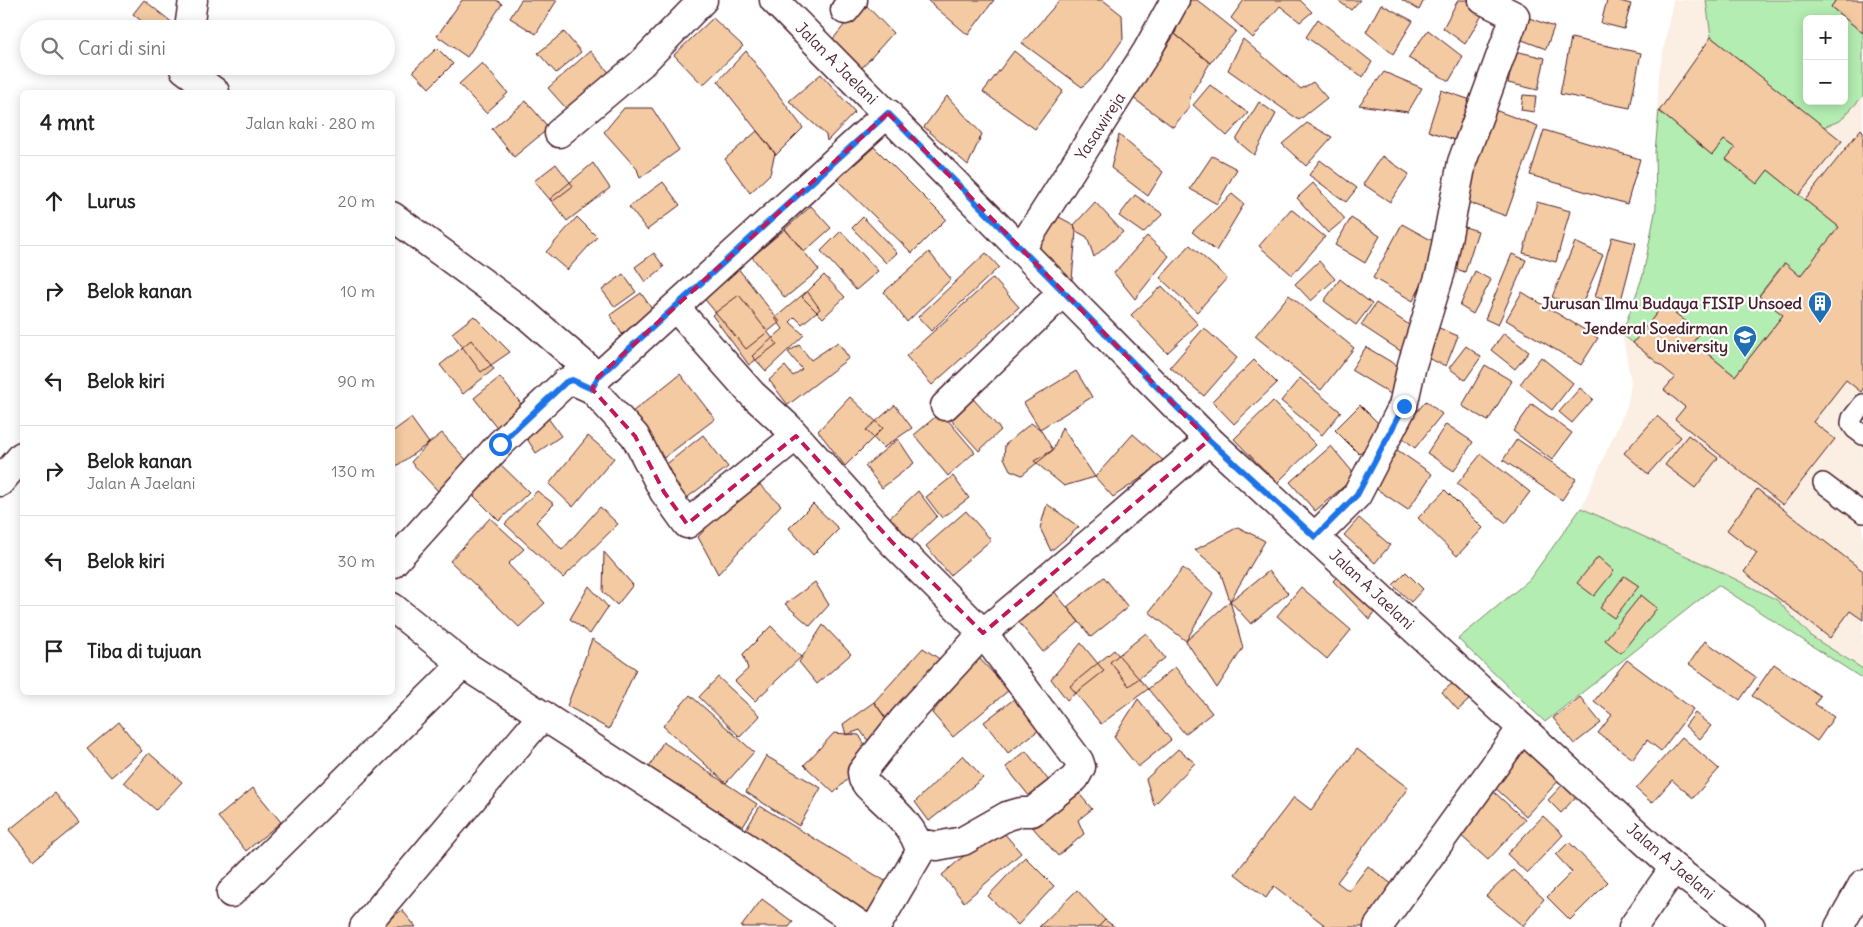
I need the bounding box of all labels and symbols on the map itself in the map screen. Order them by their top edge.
street label: Jalan A Jaelani [792,18,882,108]
street label: Yasawireja [1071,88,1129,164]
building icon: Jurusan Ilmu Budaya FISIP Unsoed [1807,290,1833,324]
place label: Jurusan Ilmu Budaya FISIP Unsoed [1542,293,1803,314]
place label: Jenderal Soedirman University [1583,318,1728,357]
school or university icon: Jenderal Soedirman University [1732,324,1758,358]
route end [1393,395,1416,418]
route start [489,433,512,456]
street label: Jalan A Jaelani [1326,545,1418,633]
street label: Jalan A Jaelani [1623,818,1719,904]

